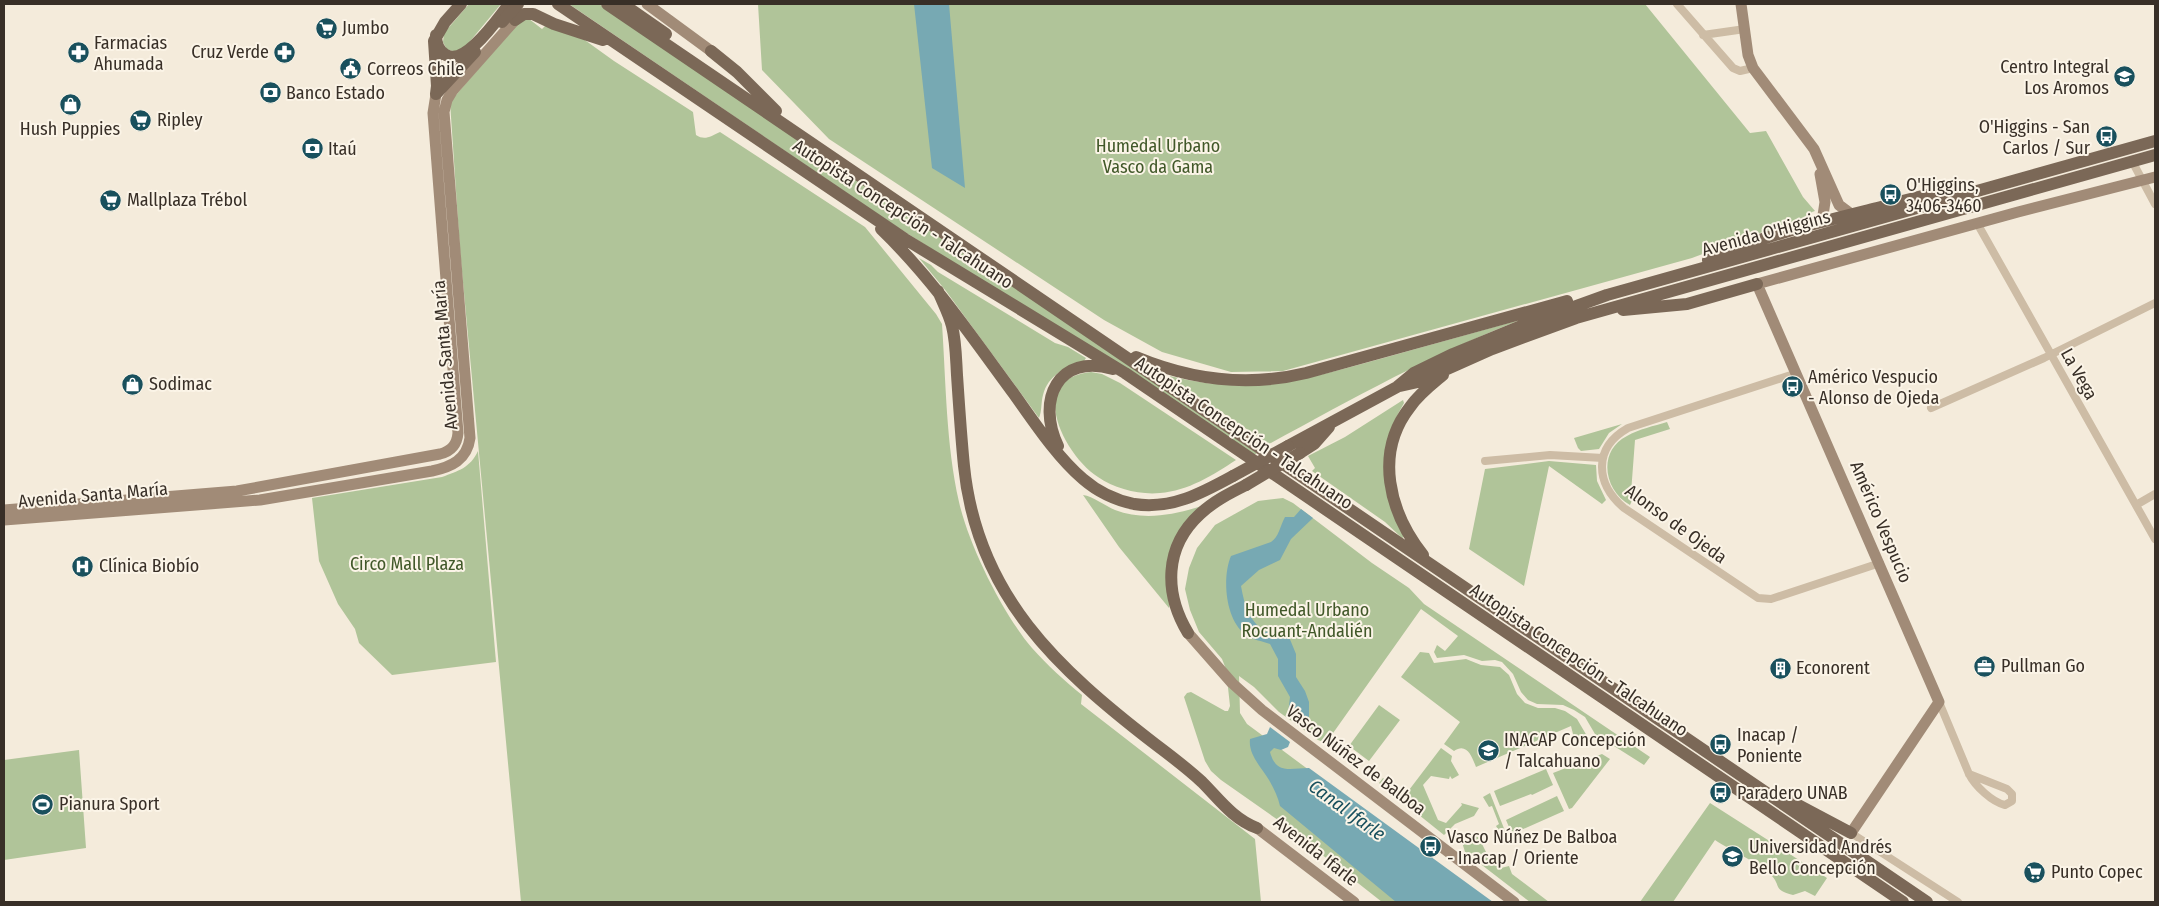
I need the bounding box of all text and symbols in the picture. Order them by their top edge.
supermarket icon: Jumbo [314,16,338,40]
place label: Jumbo [342,17,389,39]
place label: Farmacias Ahumada [94,32,168,75]
pharmacy icon: Cruz Verde [273,40,297,64]
pharmacy icon: Farmacias Ahumada [66,41,90,65]
place label: Cruz Verde [191,41,269,63]
place label: Centro Integral Los Aromos [2000,56,2109,99]
public building icon: Correos Chile [339,57,363,81]
place label: Correos Chile [367,58,464,80]
school or university icon: Centro Integral Los Aromos [2113,65,2137,89]
bank icon: Banco Estado [258,81,282,105]
place label: Banco Estado [286,82,385,104]
shop icon: Hush Puppies [58,92,82,116]
supermarket icon: Ripley [129,108,153,132]
place label: Ripley [157,109,202,131]
place label: O'Higgins - San Carlos / Sur [1979,116,2091,159]
place label: Hush Puppies [20,118,121,140]
bus stop icon: O'Higgins - San Carlos / Sur [2094,125,2118,149]
street label: Autopista Concepción - Talcahuano [789,134,1017,294]
park label: Humedal Urbano Vasco da Gama [1096,135,1220,178]
bank icon: Itaú [300,137,324,161]
place label: Itaú [328,138,357,160]
place label: O'Higgins, 3406-3460 [1906,174,1982,217]
bus stop icon: O'Higgins, 3406-3460 [1878,183,1902,207]
supermarket icon: Mallplaza Trébol [99,188,123,212]
place label: Mallplaza Trébol [127,189,247,211]
street label: Avenida O'Higgins [1699,205,1833,261]
street label: Avenida Santa María [427,279,463,431]
street label: La Vega [2056,344,2102,404]
street label: Autopista Concepción - Talcahuano [1131,352,1357,514]
place label: Américo Vespucio - Alonso de Ojeda [1808,366,1939,409]
shop icon: Sodimac [121,372,145,396]
place label: Sodimac [149,373,212,395]
bus stop icon: Américo Vespucio - Alonso de Ojeda [1780,375,1804,399]
street label: Américo Vespucio [1845,458,1917,586]
street label: Avenida Santa María [17,477,169,513]
street label: Alonso de Ojeda [1621,480,1731,568]
park label: Circo Mall Plaza [350,553,464,575]
hospital icon: Clínica Biobío [71,554,95,578]
place label: Clínica Biobío [99,555,199,577]
street label: Autopista Concepción - Talcahuano [1466,579,1692,741]
park label: Humedal Urbano Rocuant-Andalién [1242,599,1372,642]
office icon: Pullman Go [1973,654,1997,678]
place label: Pullman Go [2001,655,2085,677]
building icon: Econorent [1768,656,1792,680]
place label: Econorent [1796,657,1870,679]
street label: Vasco Núñez de Balboa [1282,700,1430,820]
place label: Inacap / Poniente [1737,724,1802,767]
place label: INACAP Concepción / Talcahuano [1504,729,1646,772]
bus stop icon: Inacap / Poniente [1709,733,1733,757]
school or university icon: INACAP Concepción / Talcahuano [1476,738,1500,762]
water label: Canal Ifarle [1304,775,1390,845]
bus stop icon: Paradero UNAB [1709,781,1733,805]
place label: Paradero UNAB [1737,782,1848,804]
sports icon: Pianura Sport [31,792,55,816]
place label: Pianura Sport [59,793,160,815]
street label: Avenida Ifarle [1269,811,1363,891]
place label: Vasco Núñez De Balboa - Inacap / Oriente [1447,826,1618,869]
bus stop icon: Vasco Núñez De Balboa - Inacap / Oriente [1419,835,1443,859]
place label: Universidad Andrés Bello Concepción [1749,836,1892,879]
school or university icon: Universidad Andrés Bello Concepción [1721,845,1745,869]
supermarket icon: Punto Copec [2023,860,2047,884]
place label: Punto Copec [2051,861,2143,883]

